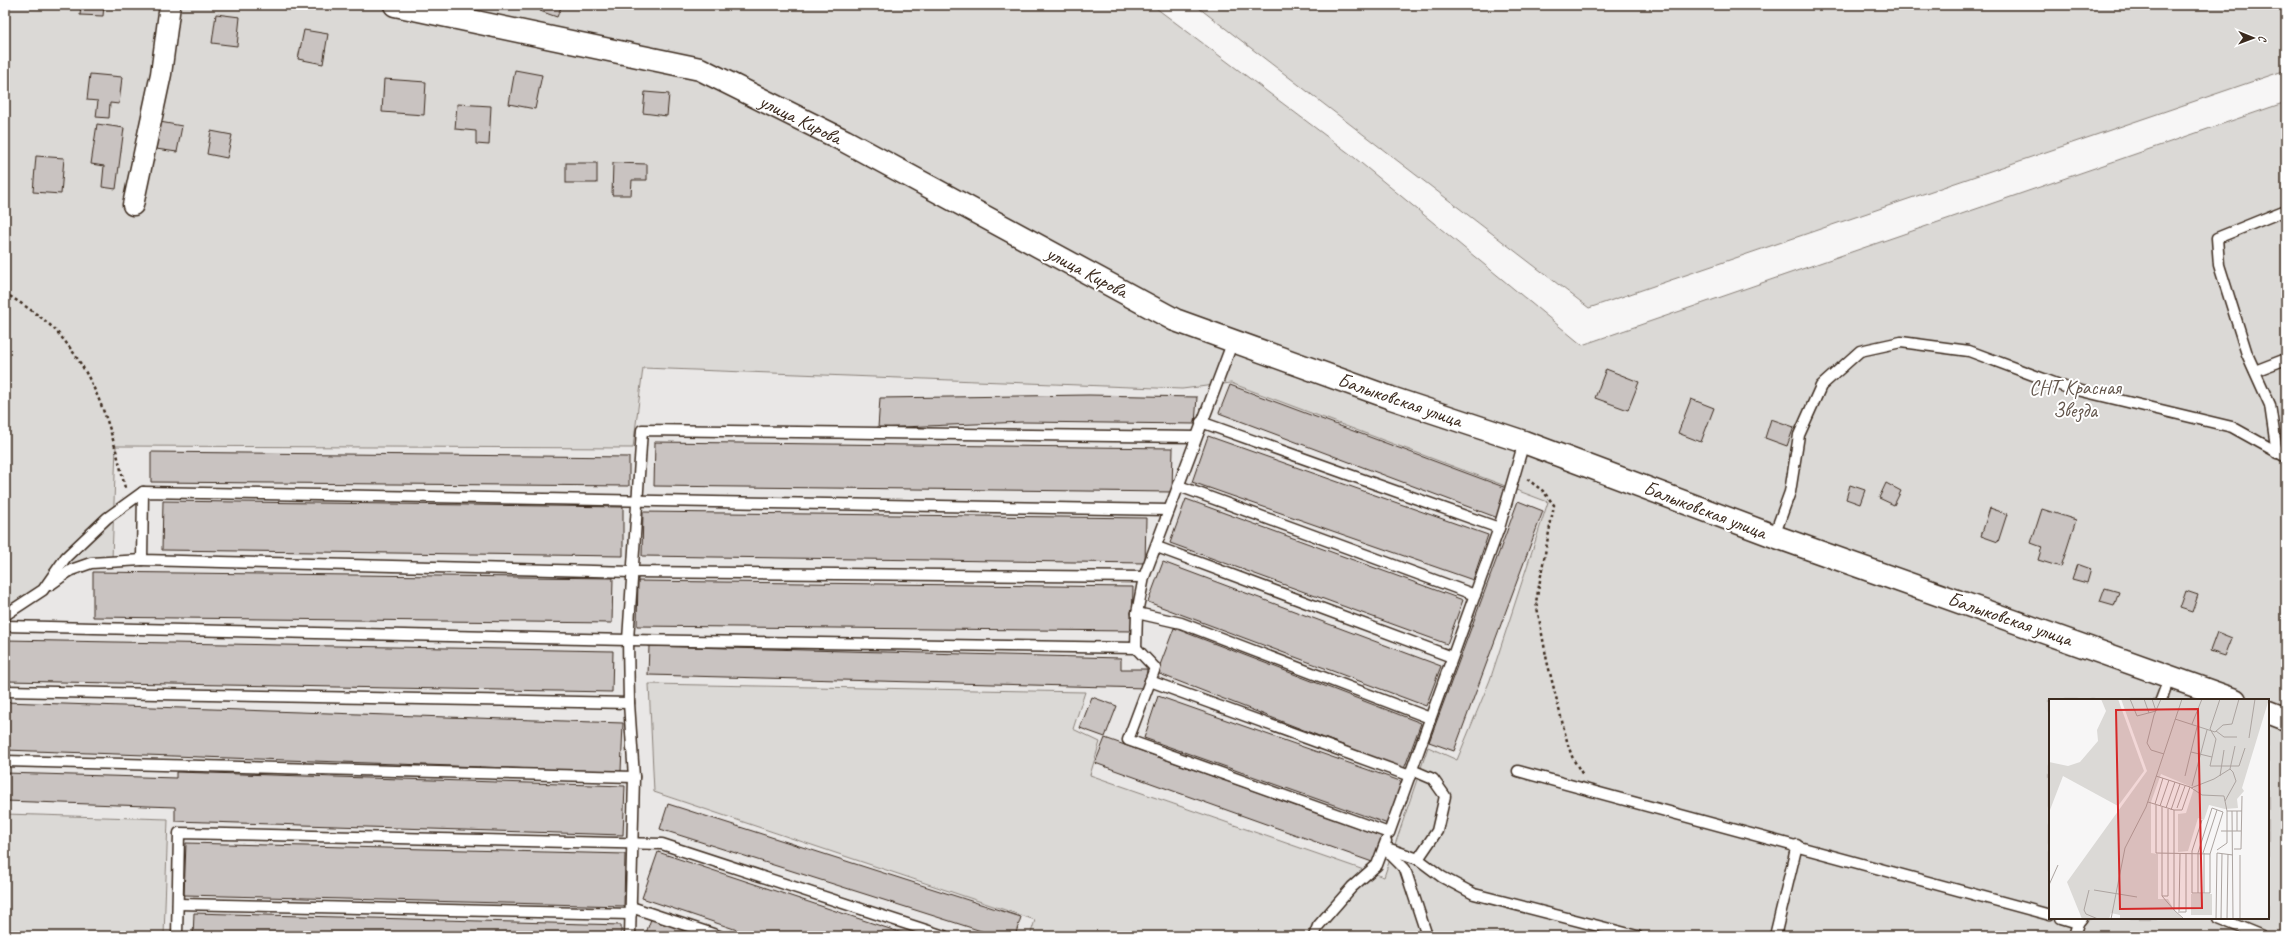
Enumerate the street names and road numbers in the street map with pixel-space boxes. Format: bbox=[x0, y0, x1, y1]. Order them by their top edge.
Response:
street label: улица Кирова bbox=[755, 88, 847, 151]
street label: улица Кирова bbox=[1041, 240, 1133, 305]
street label: Балыковская улица bbox=[1335, 367, 1467, 433]
street label: Балыковская улица bbox=[1640, 475, 1772, 546]
street label: Балыковская улица bbox=[1945, 586, 2077, 652]

